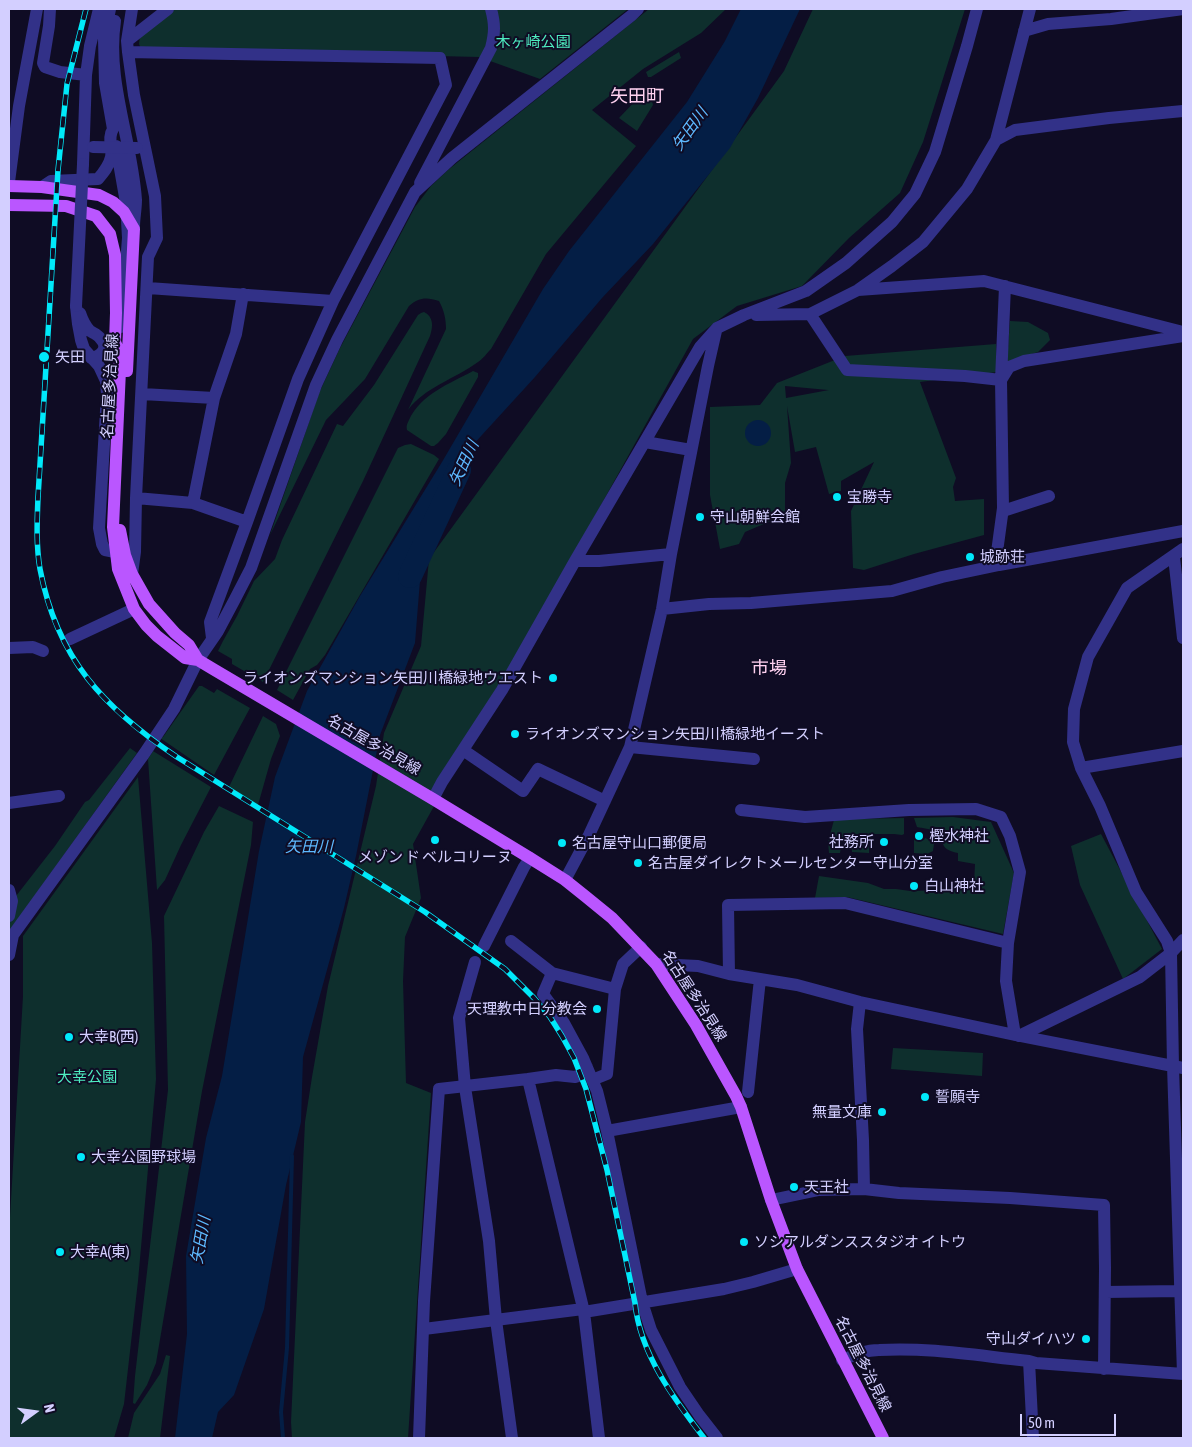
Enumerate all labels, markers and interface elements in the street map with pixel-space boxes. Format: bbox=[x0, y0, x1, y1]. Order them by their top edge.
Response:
park label: 木ヶ崎公園 bbox=[496, 33, 570, 51]
district label: 矢田町 bbox=[610, 85, 664, 107]
water label: 矢田川 bbox=[668, 104, 712, 154]
street label: 名古屋多治見線 bbox=[98, 333, 122, 439]
place label: 矢田 bbox=[55, 348, 85, 366]
marker: 矢田 bbox=[37, 350, 51, 364]
water label: 矢田川 bbox=[445, 437, 483, 489]
place label: 宝勝寺 bbox=[847, 488, 892, 506]
marker: 宝勝寺 bbox=[831, 491, 843, 503]
place label: 守山朝鮮会館 bbox=[710, 508, 800, 526]
marker: 守山朝鮮会館 bbox=[694, 511, 706, 523]
place label: 城跡荘 bbox=[980, 548, 1025, 566]
marker: 城跡荘 bbox=[964, 551, 976, 563]
district label: 市場 bbox=[751, 657, 787, 679]
place label: ライオンズマンション矢田川橋緑地ウエスト bbox=[243, 669, 543, 687]
marker: ライオンズマンション矢田川橋緑地ウエスト bbox=[547, 672, 559, 684]
street label: 名古屋多治見線 bbox=[324, 711, 424, 779]
place label: ライオンズマンション矢田川橋緑地イースト bbox=[525, 725, 825, 743]
marker: ライオンズマンション矢田川橋緑地イースト bbox=[509, 728, 521, 740]
place label: 樫水神社 bbox=[929, 827, 989, 845]
marker: 樫水神社 bbox=[913, 830, 925, 842]
place label: 社務所 bbox=[829, 833, 874, 851]
marker: メゾン ド ベルコリーヌ bbox=[429, 834, 441, 846]
place label: 名古屋守山口郵便局 bbox=[572, 834, 707, 852]
marker: 社務所 bbox=[878, 836, 890, 848]
water label: 矢田川 bbox=[285, 837, 333, 857]
marker: 名古屋守山口郵便局 bbox=[556, 837, 568, 849]
place label: メゾン ド ベルコリーヌ bbox=[358, 848, 512, 866]
place label: 名古屋ダイレクトメールセンター守山分室 bbox=[648, 854, 933, 872]
marker: 名古屋ダイレクトメールセンター守山分室 bbox=[632, 857, 644, 869]
place label: 白山神社 bbox=[924, 877, 984, 895]
marker: 白山神社 bbox=[908, 880, 920, 892]
street label: 名古屋多治見線 bbox=[658, 947, 730, 1045]
place label: 天理教中日分教会 bbox=[467, 1000, 587, 1018]
marker: 天理教中日分教会 bbox=[591, 1003, 603, 1015]
place label: 大幸B(西) bbox=[79, 1028, 138, 1046]
marker: 大幸B(西) bbox=[63, 1031, 75, 1043]
park label: 大幸公園 bbox=[57, 1068, 117, 1086]
place label: 誓願寺 bbox=[935, 1088, 980, 1106]
marker: 誓願寺 bbox=[919, 1091, 931, 1103]
place label: 無量文庫 bbox=[812, 1103, 872, 1121]
marker: 無量文庫 bbox=[876, 1106, 888, 1118]
place label: 大幸公園野球場 bbox=[91, 1148, 196, 1166]
marker: 大幸公園野球場 bbox=[75, 1151, 87, 1163]
place label: 天王社 bbox=[804, 1178, 849, 1196]
marker: 天王社 bbox=[788, 1181, 800, 1193]
water label: 矢田川 bbox=[187, 1215, 215, 1265]
place label: ソシアルダンススタジオ イトウ bbox=[754, 1233, 966, 1251]
marker: ソシアルダンススタジオ イトウ bbox=[738, 1236, 750, 1248]
place label: 大幸A(東) bbox=[70, 1243, 130, 1261]
marker: 大幸A(東) bbox=[54, 1246, 66, 1258]
street label: 名古屋多治見線 bbox=[831, 1313, 895, 1415]
place label: 守山ダイハツ bbox=[986, 1330, 1076, 1348]
marker: 守山ダイハツ bbox=[1080, 1333, 1092, 1345]
north arrow bbox=[10, 1387, 60, 1437]
text: N bbox=[41, 1402, 58, 1414]
scale bar bbox=[1022, 1404, 1118, 1436]
text: 50 m bbox=[1028, 1414, 1055, 1431]

